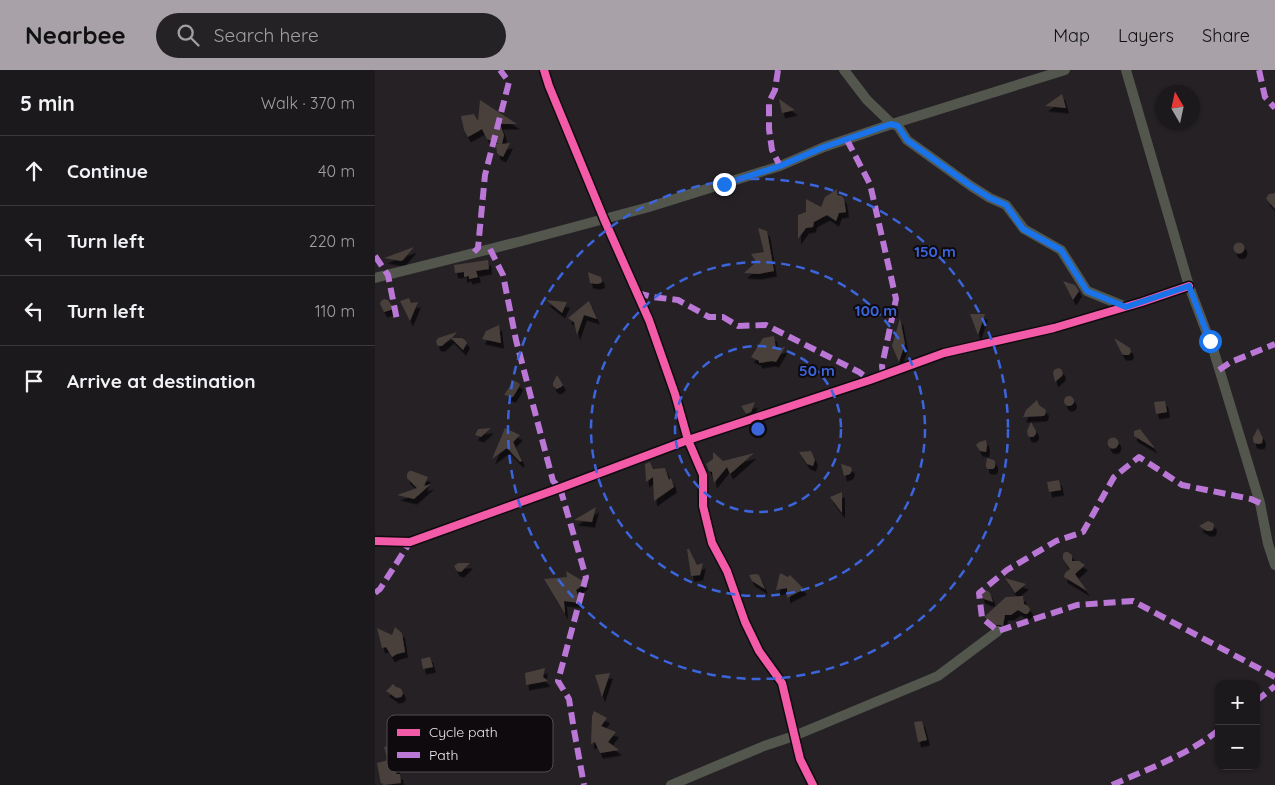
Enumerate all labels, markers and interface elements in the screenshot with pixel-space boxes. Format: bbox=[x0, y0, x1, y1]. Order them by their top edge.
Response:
search box bbox=[156, 13, 506, 58]
text: Nearbee bbox=[25, 20, 126, 50]
icon: search bbox=[174, 21, 202, 49]
text: Search here bbox=[214, 23, 319, 47]
text: Map bbox=[1053, 24, 1090, 47]
text: Layers bbox=[1118, 24, 1174, 47]
text: Share bbox=[1202, 24, 1250, 47]
north arrow bbox=[1155, 85, 1200, 130]
text: 5 min bbox=[20, 90, 75, 116]
text: Walk · 370 m bbox=[261, 93, 355, 113]
icon: ahead bbox=[20, 157, 48, 185]
text: Continue bbox=[67, 159, 148, 183]
text: 40 m bbox=[318, 161, 355, 181]
route end bbox=[713, 173, 736, 196]
icon: left bbox=[20, 227, 48, 255]
text: Turn left bbox=[67, 229, 145, 253]
text: 220 m bbox=[309, 231, 355, 251]
text: 150 m bbox=[914, 242, 956, 261]
icon: left bbox=[20, 297, 48, 325]
text: Turn left bbox=[67, 299, 145, 323]
text: 110 m bbox=[315, 301, 355, 321]
text: 100 m bbox=[855, 301, 897, 320]
route start bbox=[1199, 330, 1222, 353]
text: 50 m bbox=[799, 361, 835, 380]
icon: arrive bbox=[20, 367, 48, 395]
text: Arrive at destination bbox=[67, 369, 256, 393]
centre of rings bbox=[749, 420, 767, 438]
map controls bbox=[1215, 680, 1260, 770]
button: + bbox=[1215, 680, 1260, 725]
legend bbox=[387, 715, 553, 772]
text: Cycle path bbox=[429, 723, 498, 741]
button: − bbox=[1215, 725, 1260, 770]
text: Path bbox=[429, 746, 458, 764]

